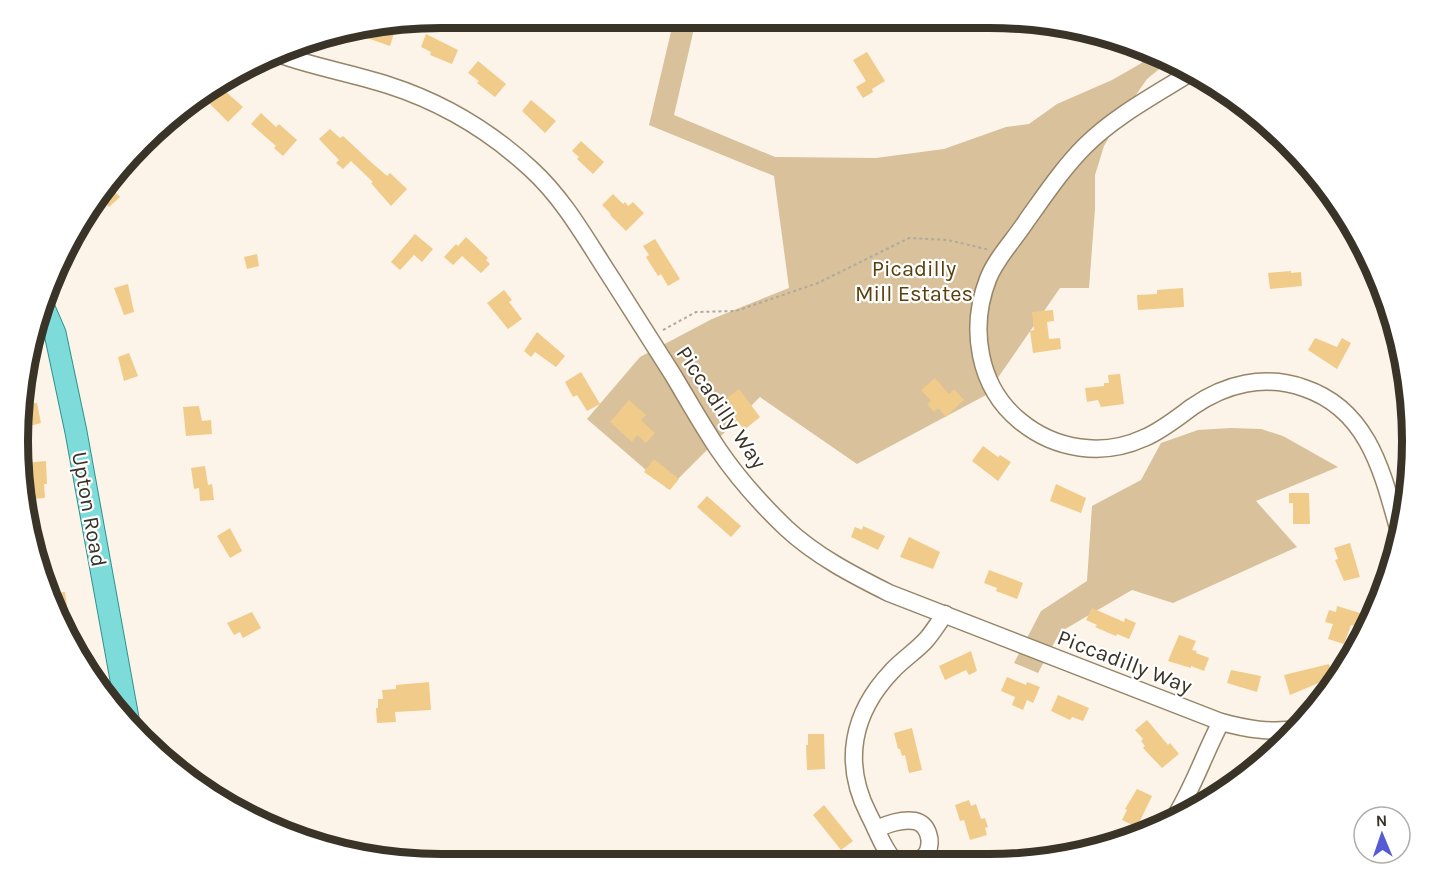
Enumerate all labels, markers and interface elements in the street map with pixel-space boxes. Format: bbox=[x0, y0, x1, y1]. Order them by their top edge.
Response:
park label: Picadilly Mill Estates bbox=[855, 256, 973, 307]
street label: Piccadilly Way bbox=[671, 341, 772, 474]
street label: Upton Road bbox=[66, 449, 112, 569]
street label: Piccadilly Way bbox=[1054, 624, 1196, 700]
north arrow bbox=[1352, 805, 1412, 865]
text: N bbox=[1375, 811, 1388, 830]

